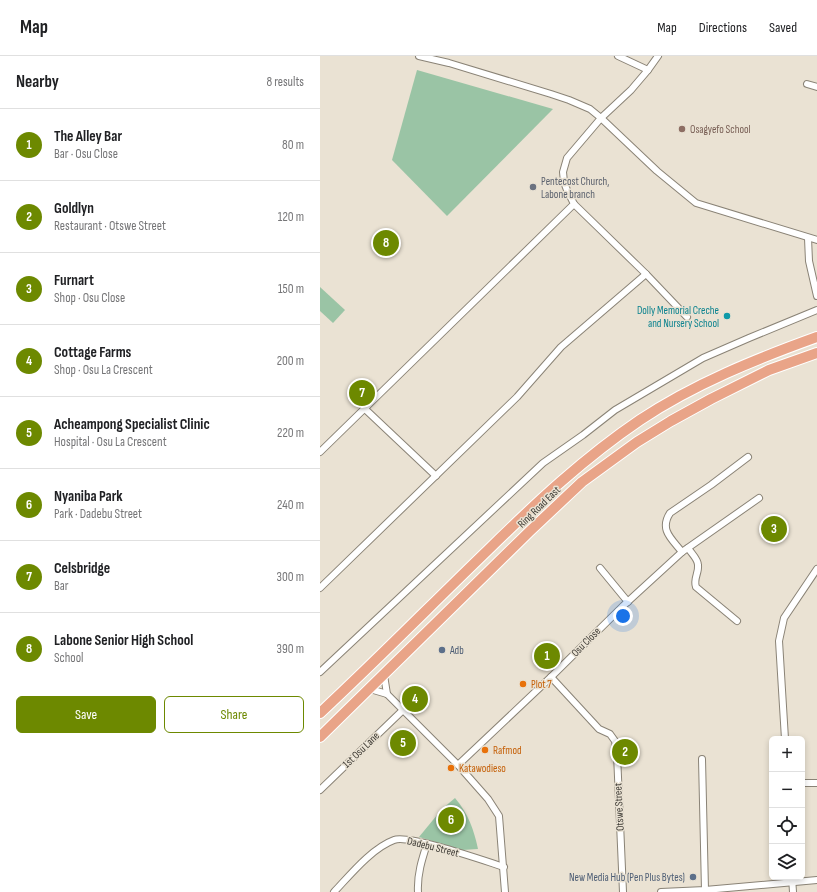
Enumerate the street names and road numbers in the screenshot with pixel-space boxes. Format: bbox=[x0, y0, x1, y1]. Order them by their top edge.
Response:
street label: Ring Road East bbox=[515, 483, 563, 530]
street label: Osu Close bbox=[569, 625, 603, 659]
street label: 1st Osu Lane bbox=[340, 729, 382, 771]
street label: Otswe Street bbox=[611, 782, 627, 831]
street label: Dadebu Street bbox=[406, 834, 461, 860]

